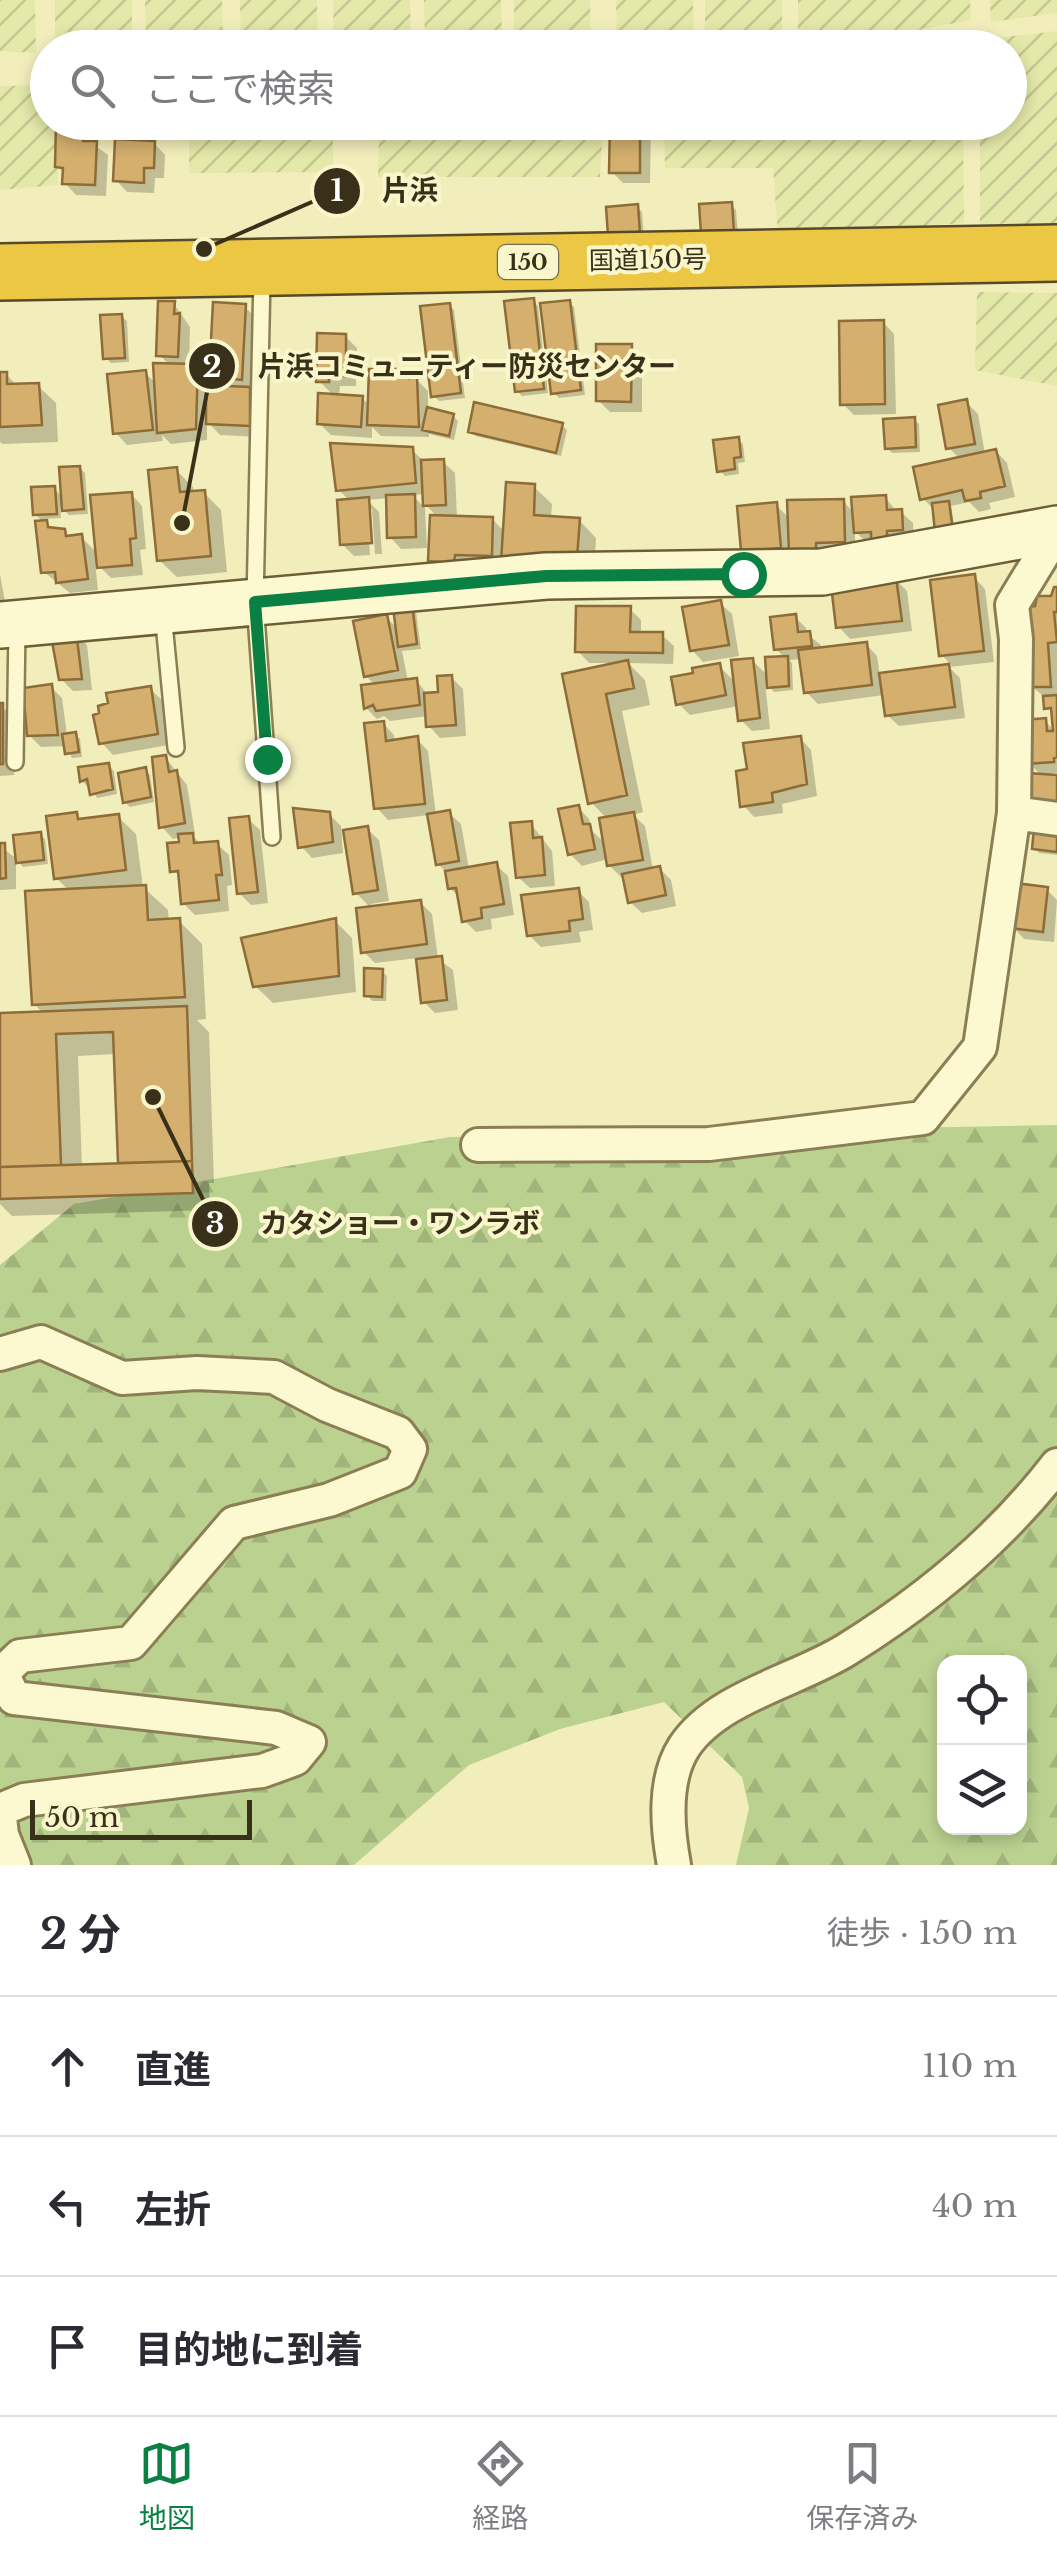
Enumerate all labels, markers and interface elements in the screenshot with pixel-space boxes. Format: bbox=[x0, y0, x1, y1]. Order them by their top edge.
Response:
search box bbox=[30, 30, 1027, 140]
icon: search bbox=[65, 58, 120, 113]
text: ここで検索 bbox=[145, 65, 335, 112]
callout: 片浜 bbox=[312, 162, 458, 220]
text: 1 bbox=[330, 172, 344, 209]
text: 片浜 bbox=[382, 173, 438, 208]
street label: 国道150号 bbox=[589, 243, 707, 277]
road number: 150 bbox=[498, 245, 558, 279]
callout: 片浜コミュニティー防災センター bbox=[187, 337, 697, 395]
text: 2 bbox=[202, 348, 222, 385]
text: 片浜コミュニティー防災センター bbox=[258, 349, 676, 384]
route start bbox=[721, 552, 767, 598]
route end bbox=[245, 737, 291, 783]
callout: カタショー・ワンラボ bbox=[190, 1195, 560, 1253]
text: 3 bbox=[205, 1205, 225, 1242]
text: カタショー・ワンラボ bbox=[260, 1206, 540, 1241]
map controls bbox=[937, 1655, 1027, 1835]
button: locate bbox=[937, 1655, 1027, 1745]
button: layers bbox=[937, 1745, 1027, 1835]
scale bar bbox=[30, 1795, 252, 1840]
text: 50 m bbox=[45, 1800, 119, 1835]
text: 2 分 bbox=[40, 1908, 121, 1960]
text: 徒歩 · 150 m bbox=[827, 1913, 1017, 1953]
icon: ahead bbox=[40, 2039, 95, 2094]
text: 直進 bbox=[135, 2046, 211, 2093]
text: 110 m bbox=[922, 2046, 1017, 2086]
icon: left bbox=[40, 2179, 95, 2234]
text: 左折 bbox=[135, 2186, 211, 2233]
text: 40 m bbox=[932, 2186, 1017, 2226]
icon: arrive bbox=[40, 2319, 95, 2374]
text: 目的地に到着 bbox=[135, 2326, 363, 2373]
tab: 地図 bbox=[139, 2436, 195, 2536]
tab: 経路 bbox=[472, 2436, 528, 2536]
tab: 保存済み bbox=[806, 2436, 918, 2536]

